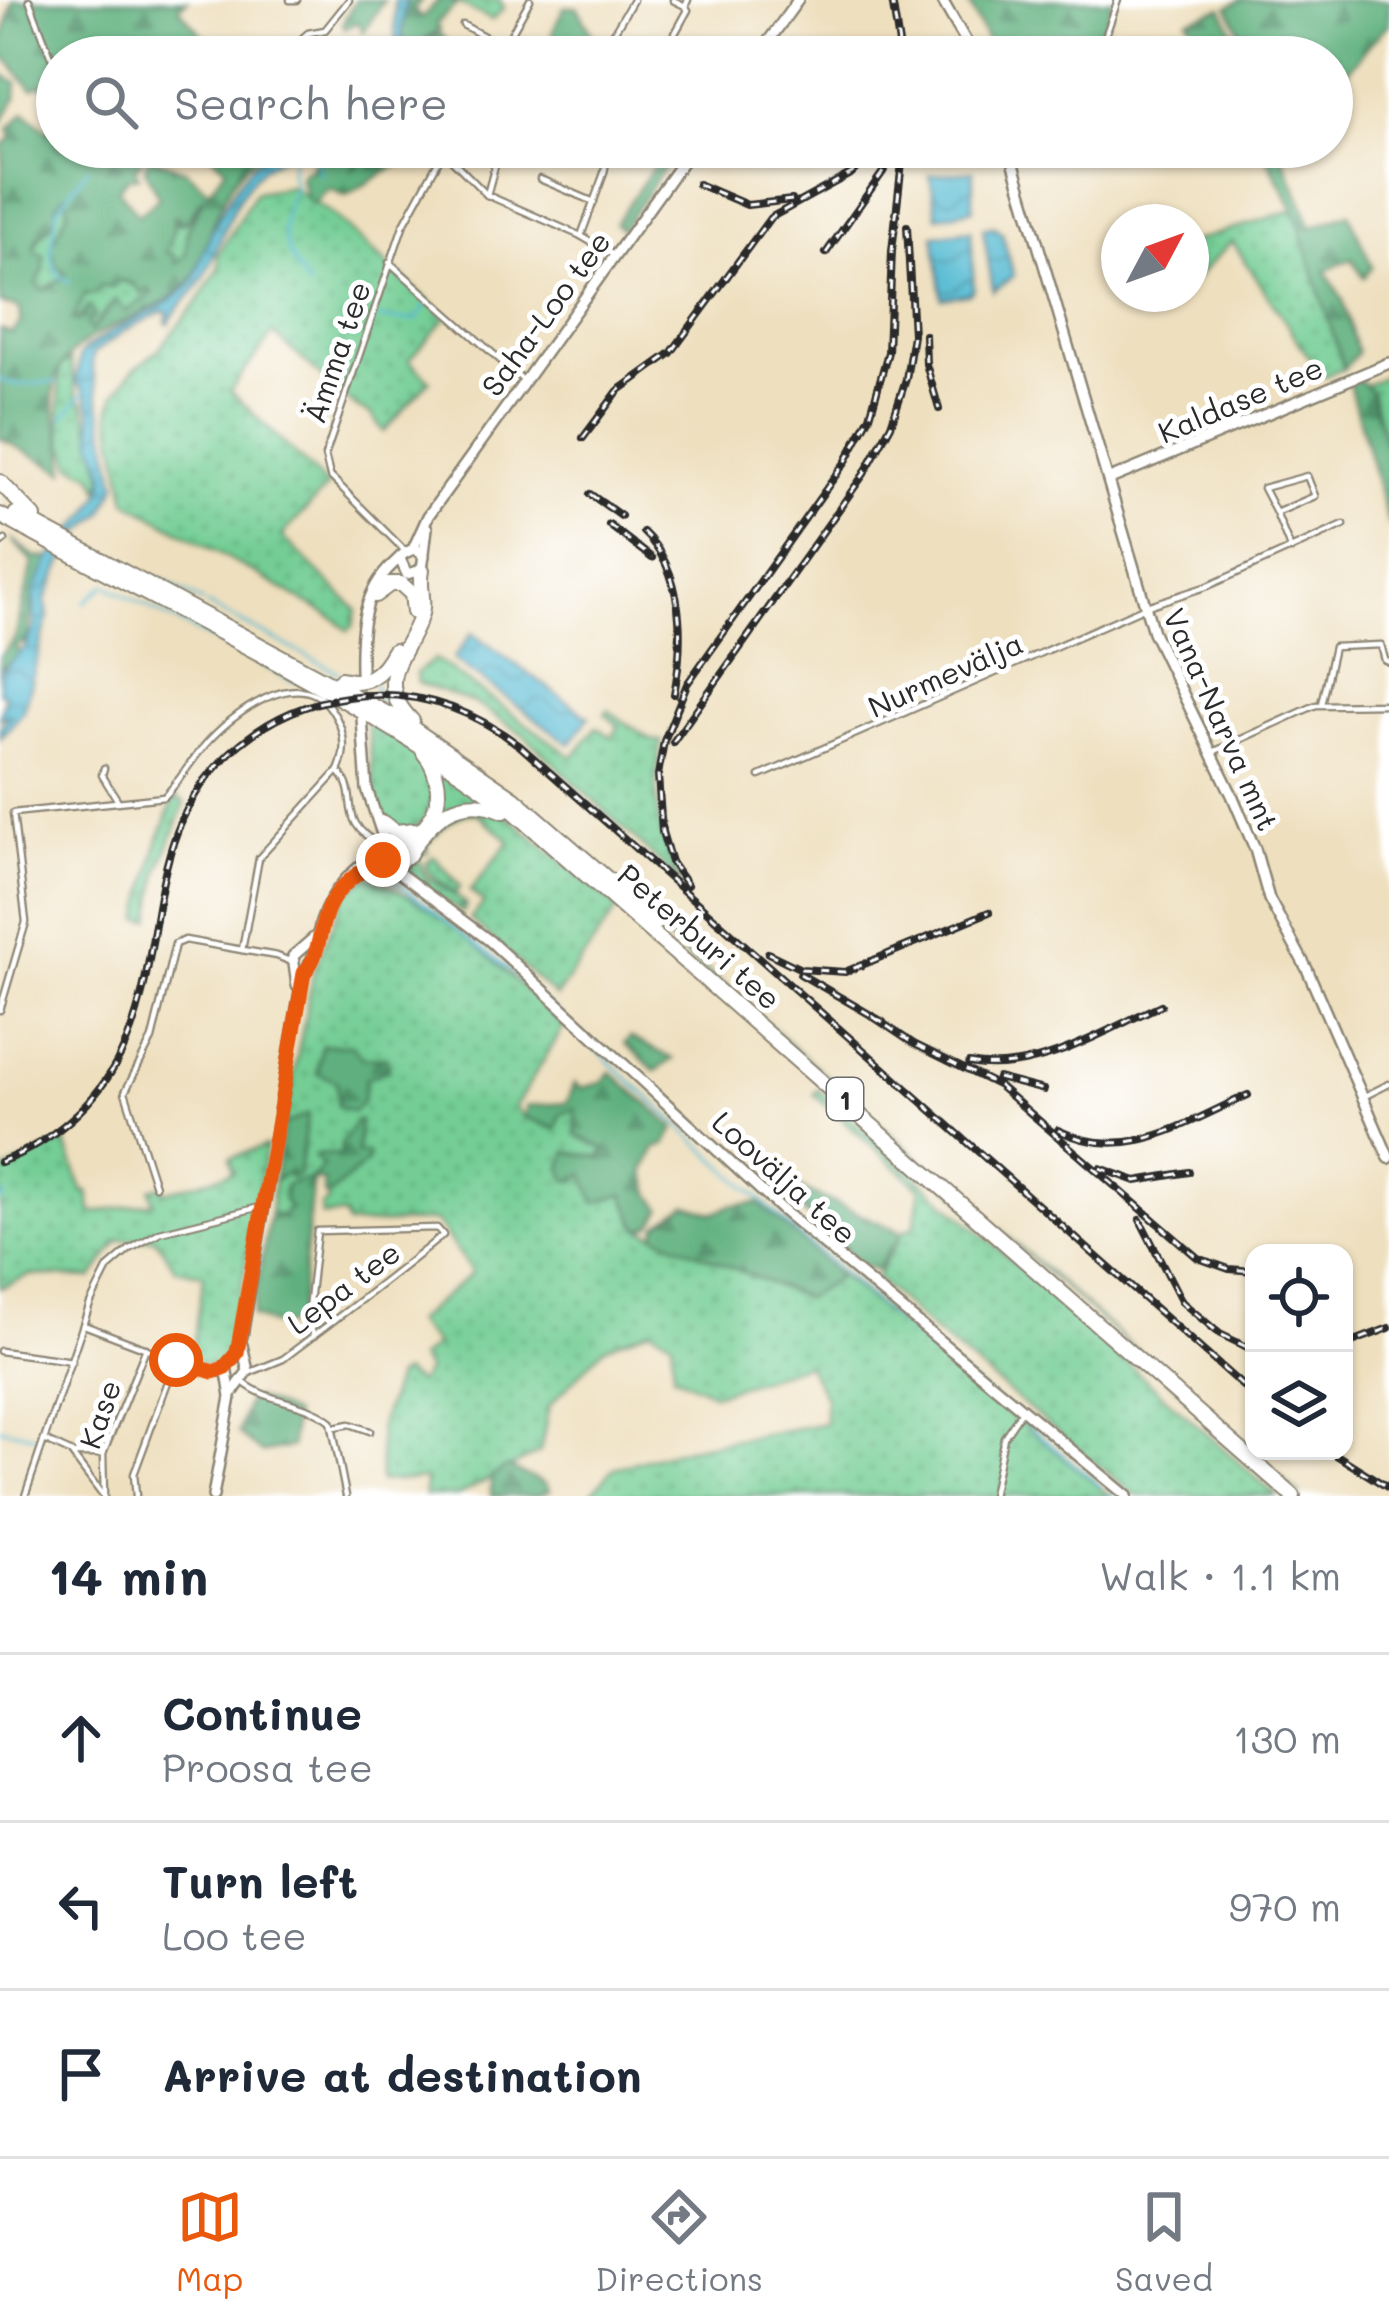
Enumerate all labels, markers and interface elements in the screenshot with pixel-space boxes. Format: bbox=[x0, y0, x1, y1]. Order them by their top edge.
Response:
search box bbox=[36, 36, 1353, 168]
icon: search bbox=[78, 69, 144, 135]
text: Search here bbox=[174, 73, 448, 131]
north arrow bbox=[1101, 204, 1209, 312]
street label: Saha-Loo tee bbox=[471, 222, 619, 404]
street label: Ämma tee bbox=[293, 276, 379, 428]
street label: Kaldase tee bbox=[1152, 346, 1328, 452]
street label: Vana-Narva mnt bbox=[1155, 601, 1289, 837]
street label: Nurmevälja bbox=[861, 622, 1029, 726]
route end bbox=[356, 833, 410, 887]
street label: Peterburi tee bbox=[610, 854, 790, 1018]
road number: 1 bbox=[827, 1078, 863, 1120]
street label: Loovälja tee bbox=[704, 1102, 866, 1252]
street label: Lepa tee bbox=[278, 1231, 408, 1343]
map controls bbox=[1245, 1244, 1353, 1460]
button: locate bbox=[1245, 1244, 1353, 1352]
route start bbox=[149, 1333, 203, 1387]
button: layers bbox=[1245, 1352, 1353, 1460]
street label: Kase bbox=[69, 1374, 129, 1454]
text: 14 min bbox=[48, 1541, 208, 1608]
text: Walk · 1.1 km bbox=[1099, 1549, 1341, 1600]
text: Continue bbox=[162, 1683, 362, 1741]
icon: ahead bbox=[48, 1705, 114, 1771]
text: 130 m bbox=[1233, 1712, 1341, 1763]
text: Proosa tee bbox=[162, 1741, 373, 1792]
text: Turn left bbox=[162, 1851, 358, 1909]
icon: left bbox=[48, 1873, 114, 1939]
text: 970 m bbox=[1229, 1880, 1341, 1931]
text: Loo tee bbox=[162, 1909, 307, 1960]
icon: arrive bbox=[48, 2041, 114, 2107]
text: Arrive at destination bbox=[162, 2045, 642, 2103]
tab: Map bbox=[176, 2184, 243, 2299]
tab: Directions bbox=[595, 2184, 763, 2299]
tab: Saved bbox=[1115, 2184, 1213, 2299]

